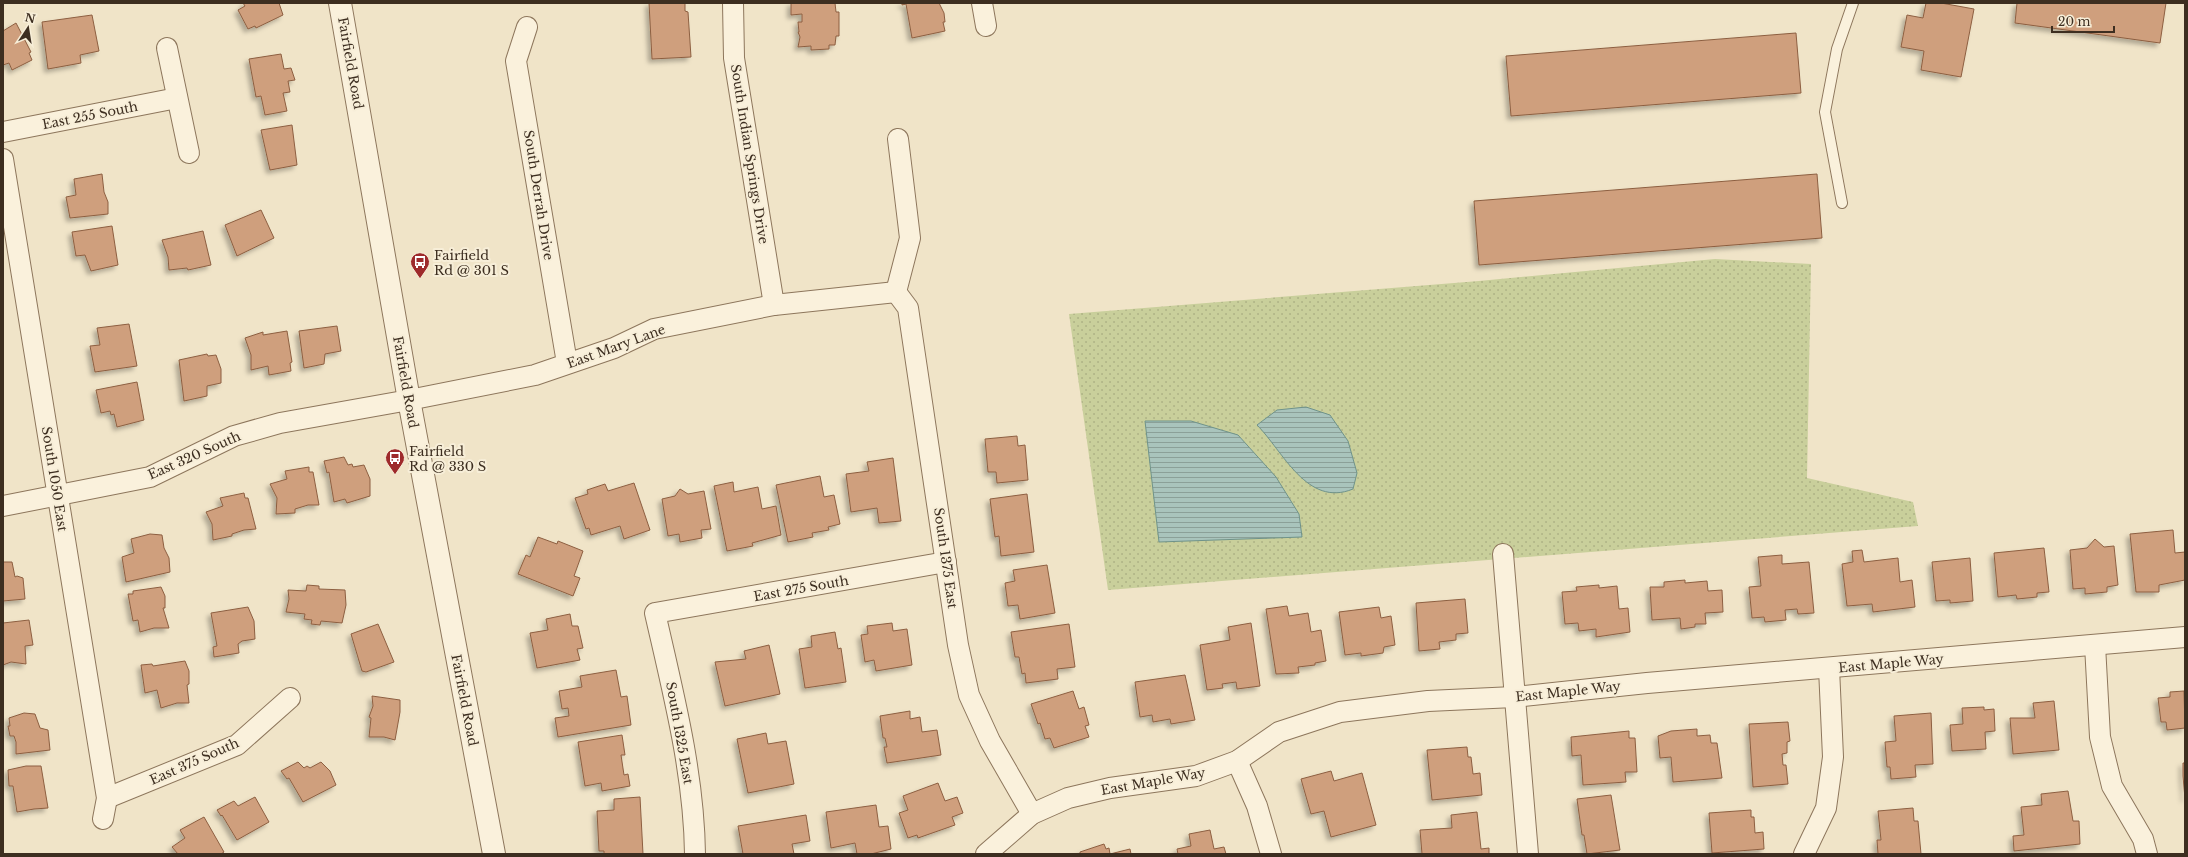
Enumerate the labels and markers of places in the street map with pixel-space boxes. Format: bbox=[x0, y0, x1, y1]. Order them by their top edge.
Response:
place label: Fairfield Rd @ 301 S bbox=[434, 247, 509, 279]
bus stop icon: Fairfield Rd @ 301 S bbox=[409, 251, 431, 279]
place label: Fairfield Rd @ 330 S bbox=[409, 443, 486, 475]
bus stop icon: Fairfield Rd @ 330 S bbox=[384, 447, 406, 475]

